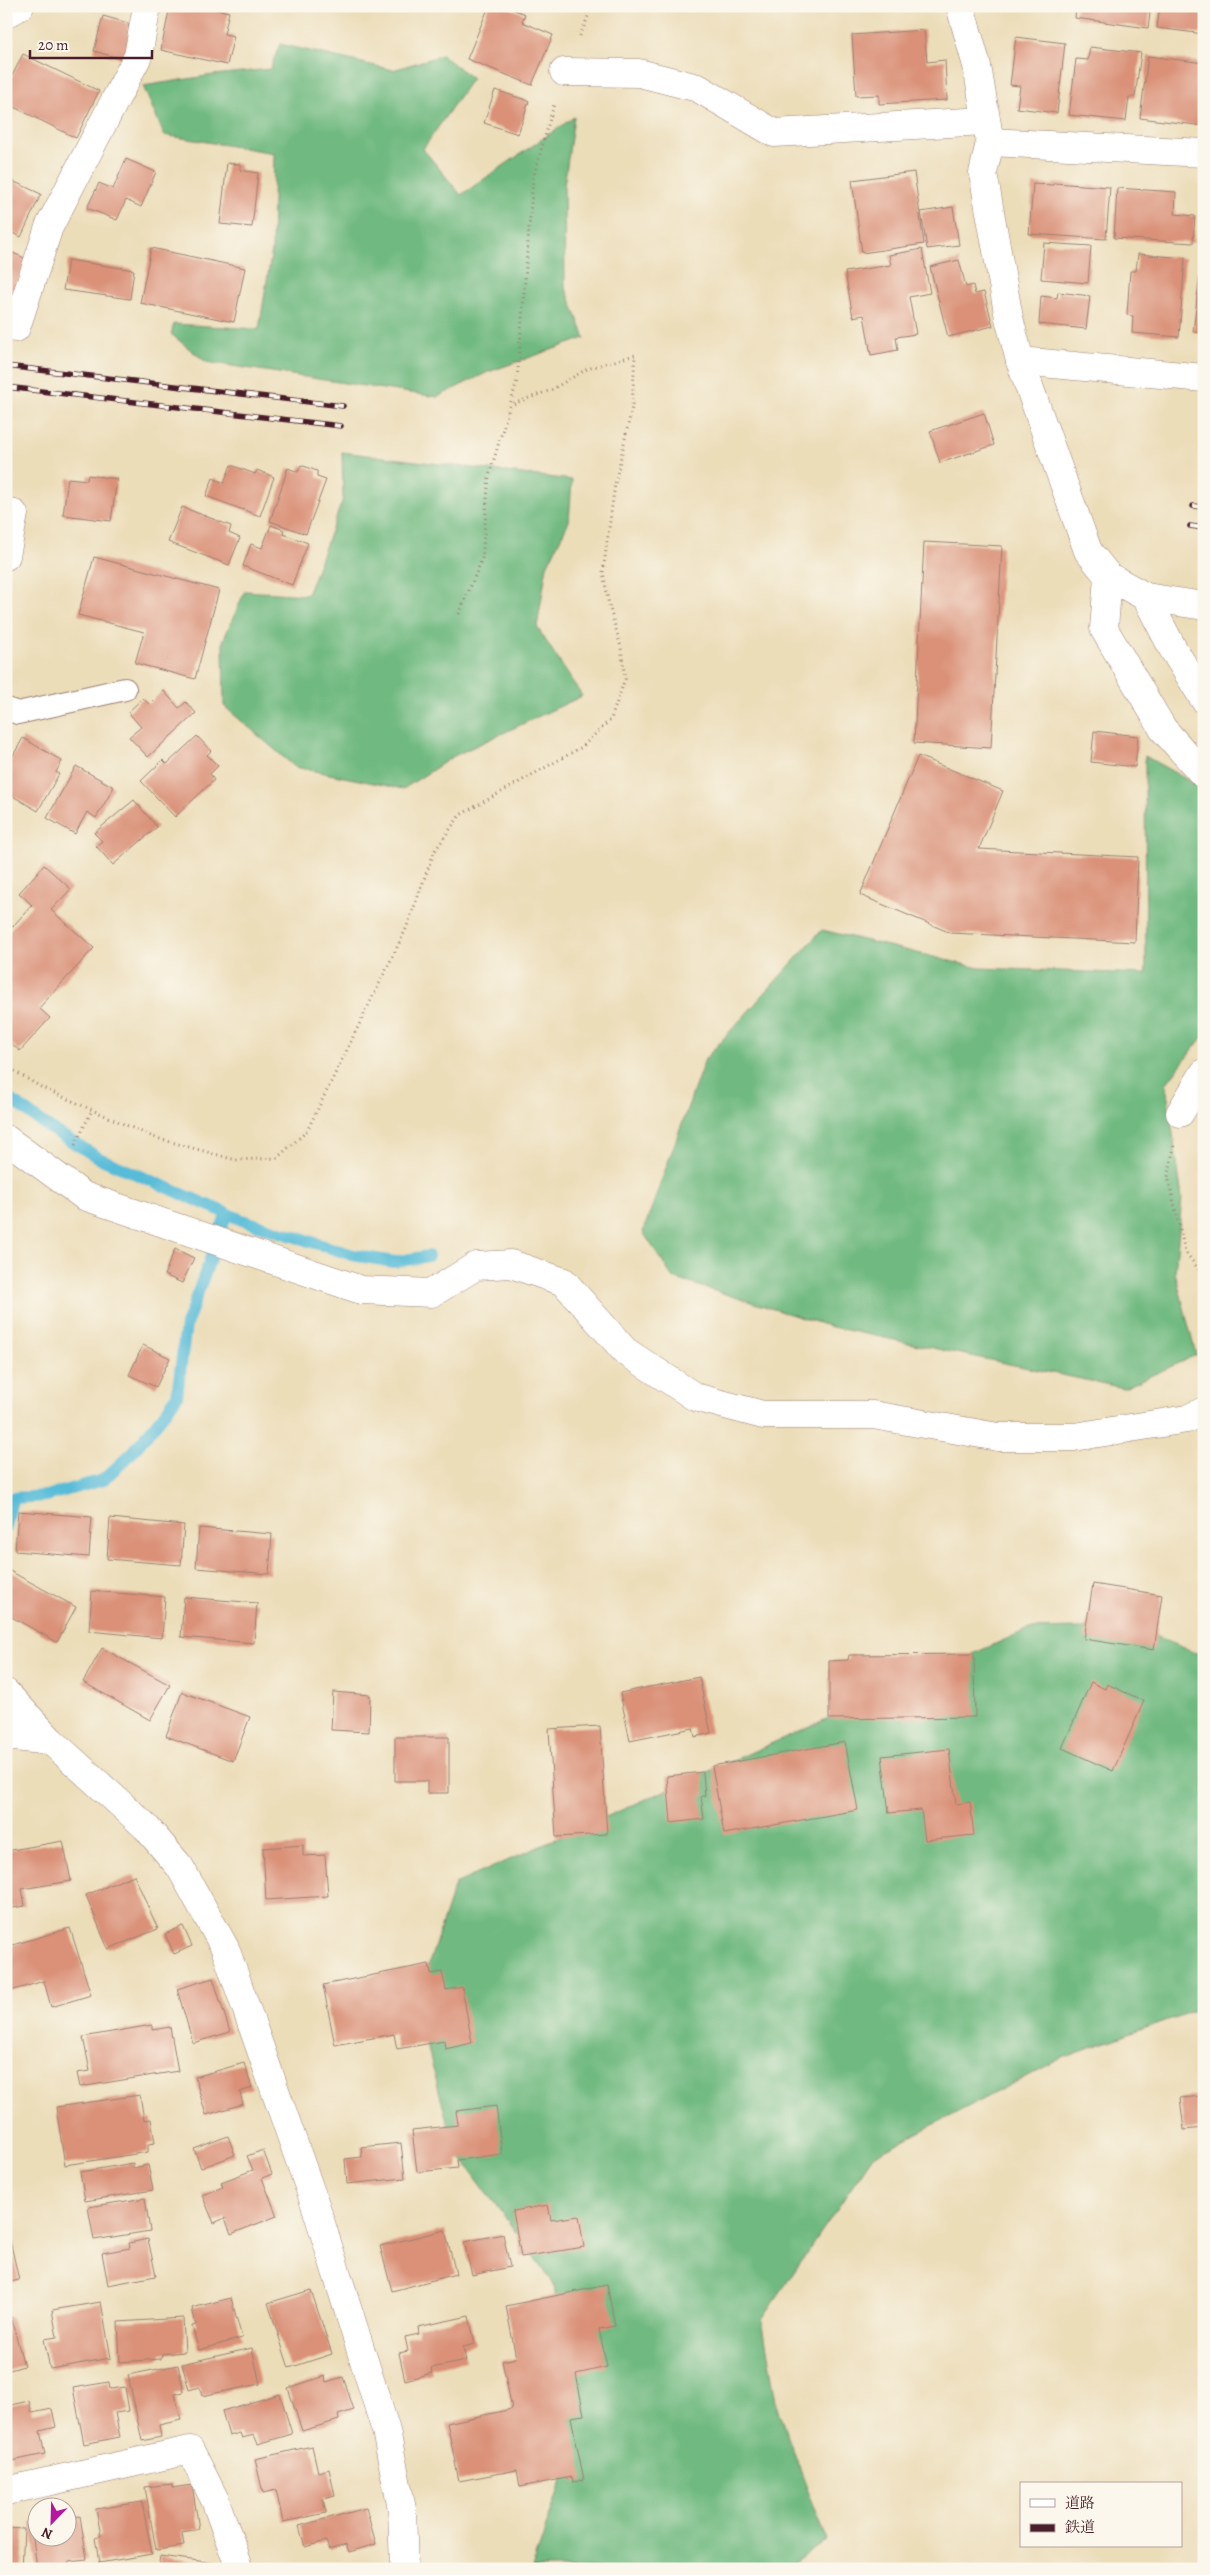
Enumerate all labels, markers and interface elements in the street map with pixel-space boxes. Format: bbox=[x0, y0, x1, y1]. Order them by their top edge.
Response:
scale bar bbox=[30, 28, 152, 60]
text: 20 m bbox=[38, 35, 69, 55]
legend bbox=[1020, 2482, 1182, 2548]
text: 道路 bbox=[1065, 2493, 1095, 2513]
north arrow bbox=[28, 2498, 78, 2548]
text: 鉄道 bbox=[1065, 2517, 1095, 2537]
text: N bbox=[39, 2523, 56, 2544]

